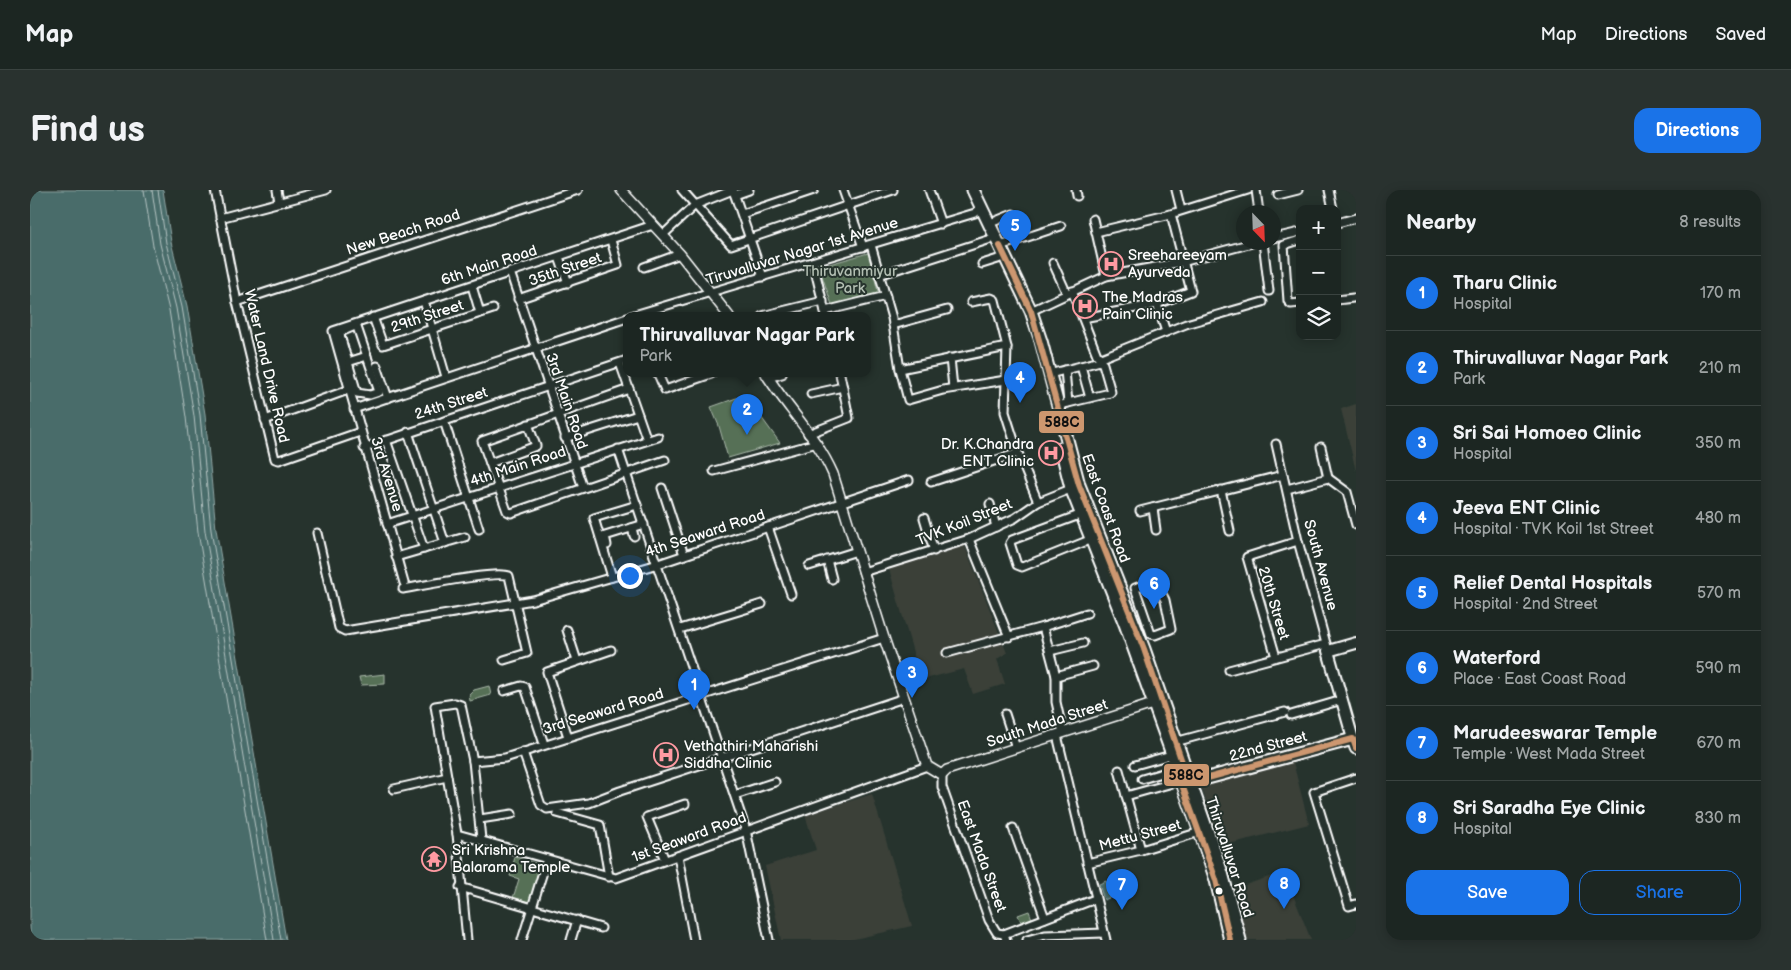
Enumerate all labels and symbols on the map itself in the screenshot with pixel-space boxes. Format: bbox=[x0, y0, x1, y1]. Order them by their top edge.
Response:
street label: New Beach Road bbox=[344, 205, 462, 260]
north arrow bbox=[1236, 205, 1281, 250]
pin: 5 bbox=[999, 210, 1031, 251]
street label: Tiruvalluvar Nagar 1st Avenue bbox=[704, 213, 901, 290]
street label: 6th Main Road bbox=[439, 241, 540, 290]
place label: Sreehareeyam Ayurveda bbox=[1128, 246, 1227, 282]
street label: 35th Street bbox=[526, 248, 604, 291]
hospital icon: Sreehareeyam Ayurveda bbox=[1098, 251, 1124, 277]
park label: Thiruvanmiyur Park bbox=[803, 262, 898, 298]
street label: Water Land Drive Road bbox=[240, 287, 293, 445]
place label: The Madras Pain Clinic bbox=[1102, 288, 1183, 324]
hospital icon: The Madras Pain Clinic bbox=[1072, 293, 1098, 319]
street label: 29th Street bbox=[388, 296, 466, 337]
street label: 3rd Main Road bbox=[541, 350, 592, 452]
pin: 4 bbox=[1004, 362, 1036, 403]
street label: 24th Street bbox=[412, 383, 490, 424]
pin: 2 bbox=[731, 394, 763, 435]
line badge: 588C bbox=[1038, 410, 1085, 434]
text: 588C bbox=[1045, 414, 1079, 431]
street label: 3rd Avenue bbox=[366, 434, 407, 514]
place label: Dr. K.Chandra ENT Clinic bbox=[941, 435, 1034, 471]
hospital icon: Dr. K.Chandra ENT Clinic bbox=[1038, 440, 1064, 466]
street label: 4th Main Road bbox=[468, 442, 569, 491]
street label: East Coast Road bbox=[1077, 451, 1134, 565]
street label: TVK Koil Street bbox=[913, 494, 1015, 550]
street label: 4th Seaward Road bbox=[643, 505, 767, 562]
street label: South Avenue bbox=[1299, 518, 1342, 613]
your location bbox=[617, 563, 643, 589]
street label: 20th Street bbox=[1253, 564, 1294, 642]
pin: 6 bbox=[1138, 568, 1170, 609]
pin: 3 bbox=[896, 657, 928, 698]
pin: 1 bbox=[678, 669, 710, 710]
street label: 3rd Seaward Road bbox=[540, 684, 666, 739]
street label: South Mada Street bbox=[984, 695, 1110, 752]
street label: 22nd Street bbox=[1227, 727, 1309, 766]
place label: Vethathiri Maharishi Siddha Clinic bbox=[684, 737, 818, 773]
hospital icon: Vethathiri Maharishi Siddha Clinic bbox=[653, 742, 679, 768]
line badge: 588C bbox=[1163, 763, 1210, 787]
text: 588C bbox=[1169, 767, 1203, 784]
street label: Thiruvalluvar Road bbox=[1201, 794, 1258, 920]
street label: East Mada Street bbox=[952, 798, 1011, 915]
street label: 1st Seaward Road bbox=[629, 808, 749, 867]
street label: Mettu Street bbox=[1097, 815, 1184, 856]
place label: Sri Krishna Balarama Temple bbox=[452, 841, 570, 877]
temple icon: Sri Krishna Balarama Temple bbox=[421, 846, 447, 872]
pin: 8 bbox=[1268, 868, 1300, 909]
pin: 7 bbox=[1106, 869, 1138, 910]
unlabelled marker bbox=[1214, 886, 1224, 896]

